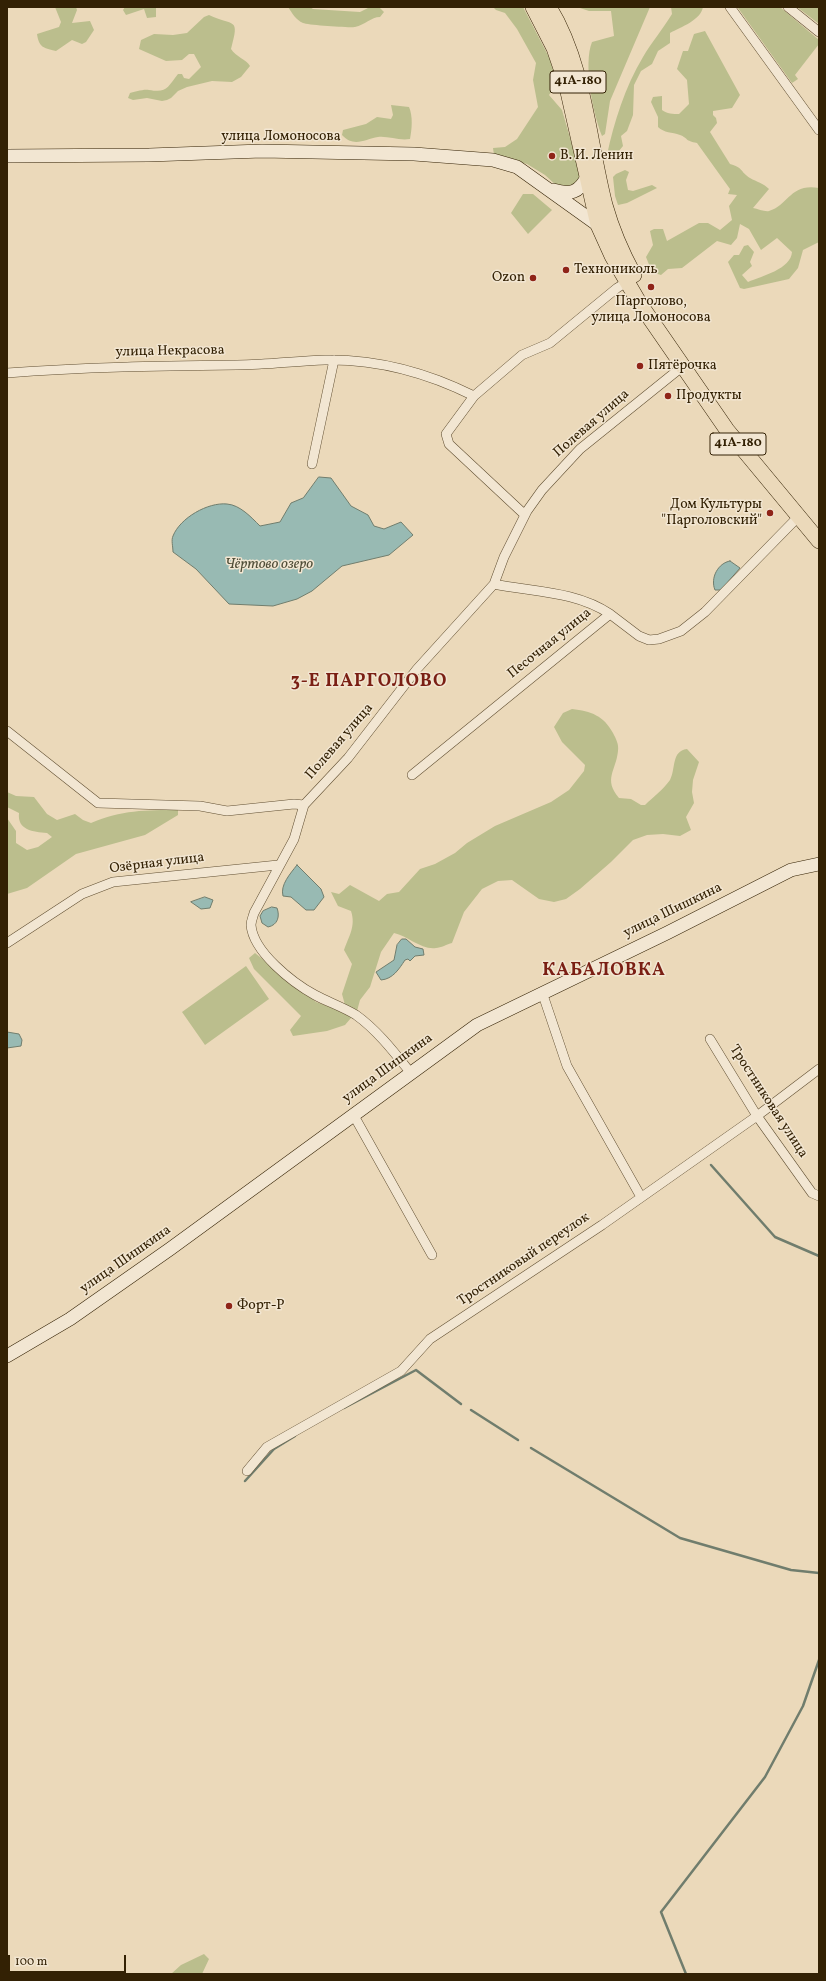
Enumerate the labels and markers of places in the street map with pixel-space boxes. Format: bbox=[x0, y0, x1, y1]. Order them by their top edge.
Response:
place label: В. И. Ленин bbox=[560, 148, 633, 164]
marker: В. И. Ленин bbox=[547, 151, 557, 161]
place label: Технониколь bbox=[574, 262, 658, 278]
marker: Технониколь bbox=[561, 265, 571, 275]
place label: Ozon bbox=[492, 270, 525, 286]
marker: Ozon bbox=[528, 273, 538, 283]
marker: Парголово, улица Ломоносова bbox=[646, 282, 656, 292]
place label: Парголово, улица Ломоносова bbox=[591, 294, 711, 326]
place label: Пятёрочка bbox=[648, 358, 717, 374]
marker: Пятёрочка bbox=[635, 361, 645, 371]
place label: Продукты bbox=[676, 388, 742, 404]
marker: Продукты bbox=[663, 391, 673, 401]
place label: Дом Культуры "Парголовский" bbox=[661, 497, 762, 530]
marker: Дом Культуры "Парголовский" bbox=[765, 508, 775, 518]
place label: Форт-Р bbox=[237, 1298, 284, 1314]
marker: Форт-Р bbox=[224, 1301, 234, 1311]

